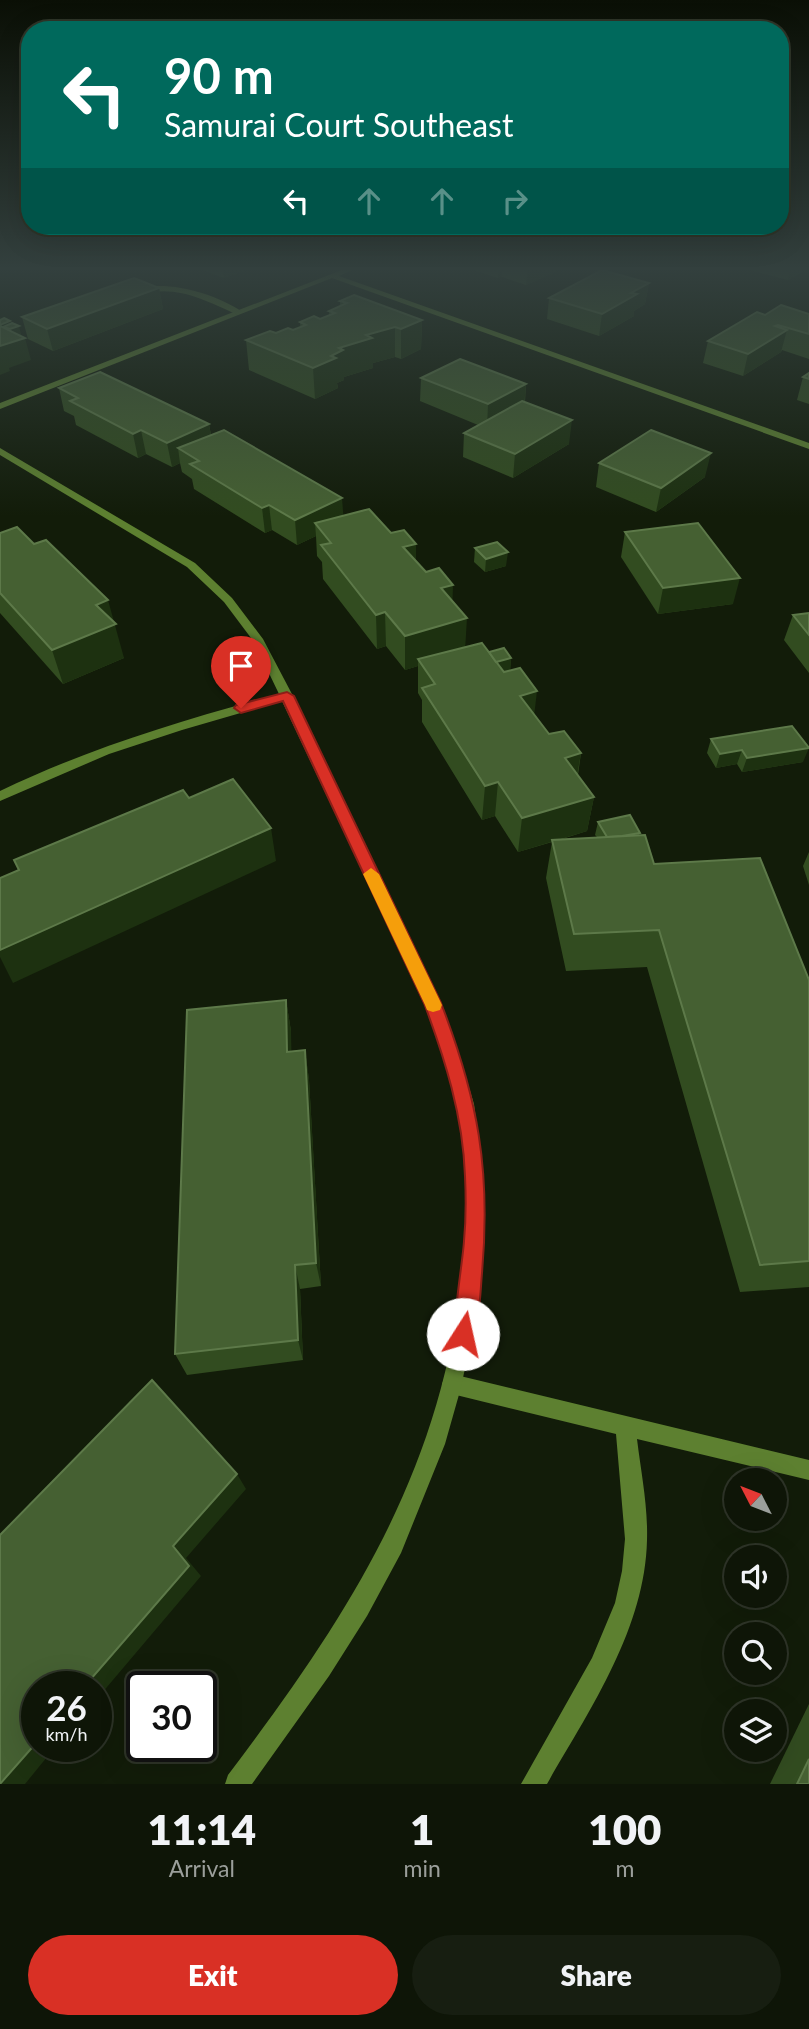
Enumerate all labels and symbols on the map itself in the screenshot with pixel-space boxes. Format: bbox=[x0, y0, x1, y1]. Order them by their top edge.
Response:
pin bbox=[211, 636, 271, 708]
position arrow bbox=[426, 1297, 500, 1371]
north arrow bbox=[724, 1468, 788, 1531]
speed limit sign: 30 bbox=[126, 1671, 217, 1762]

